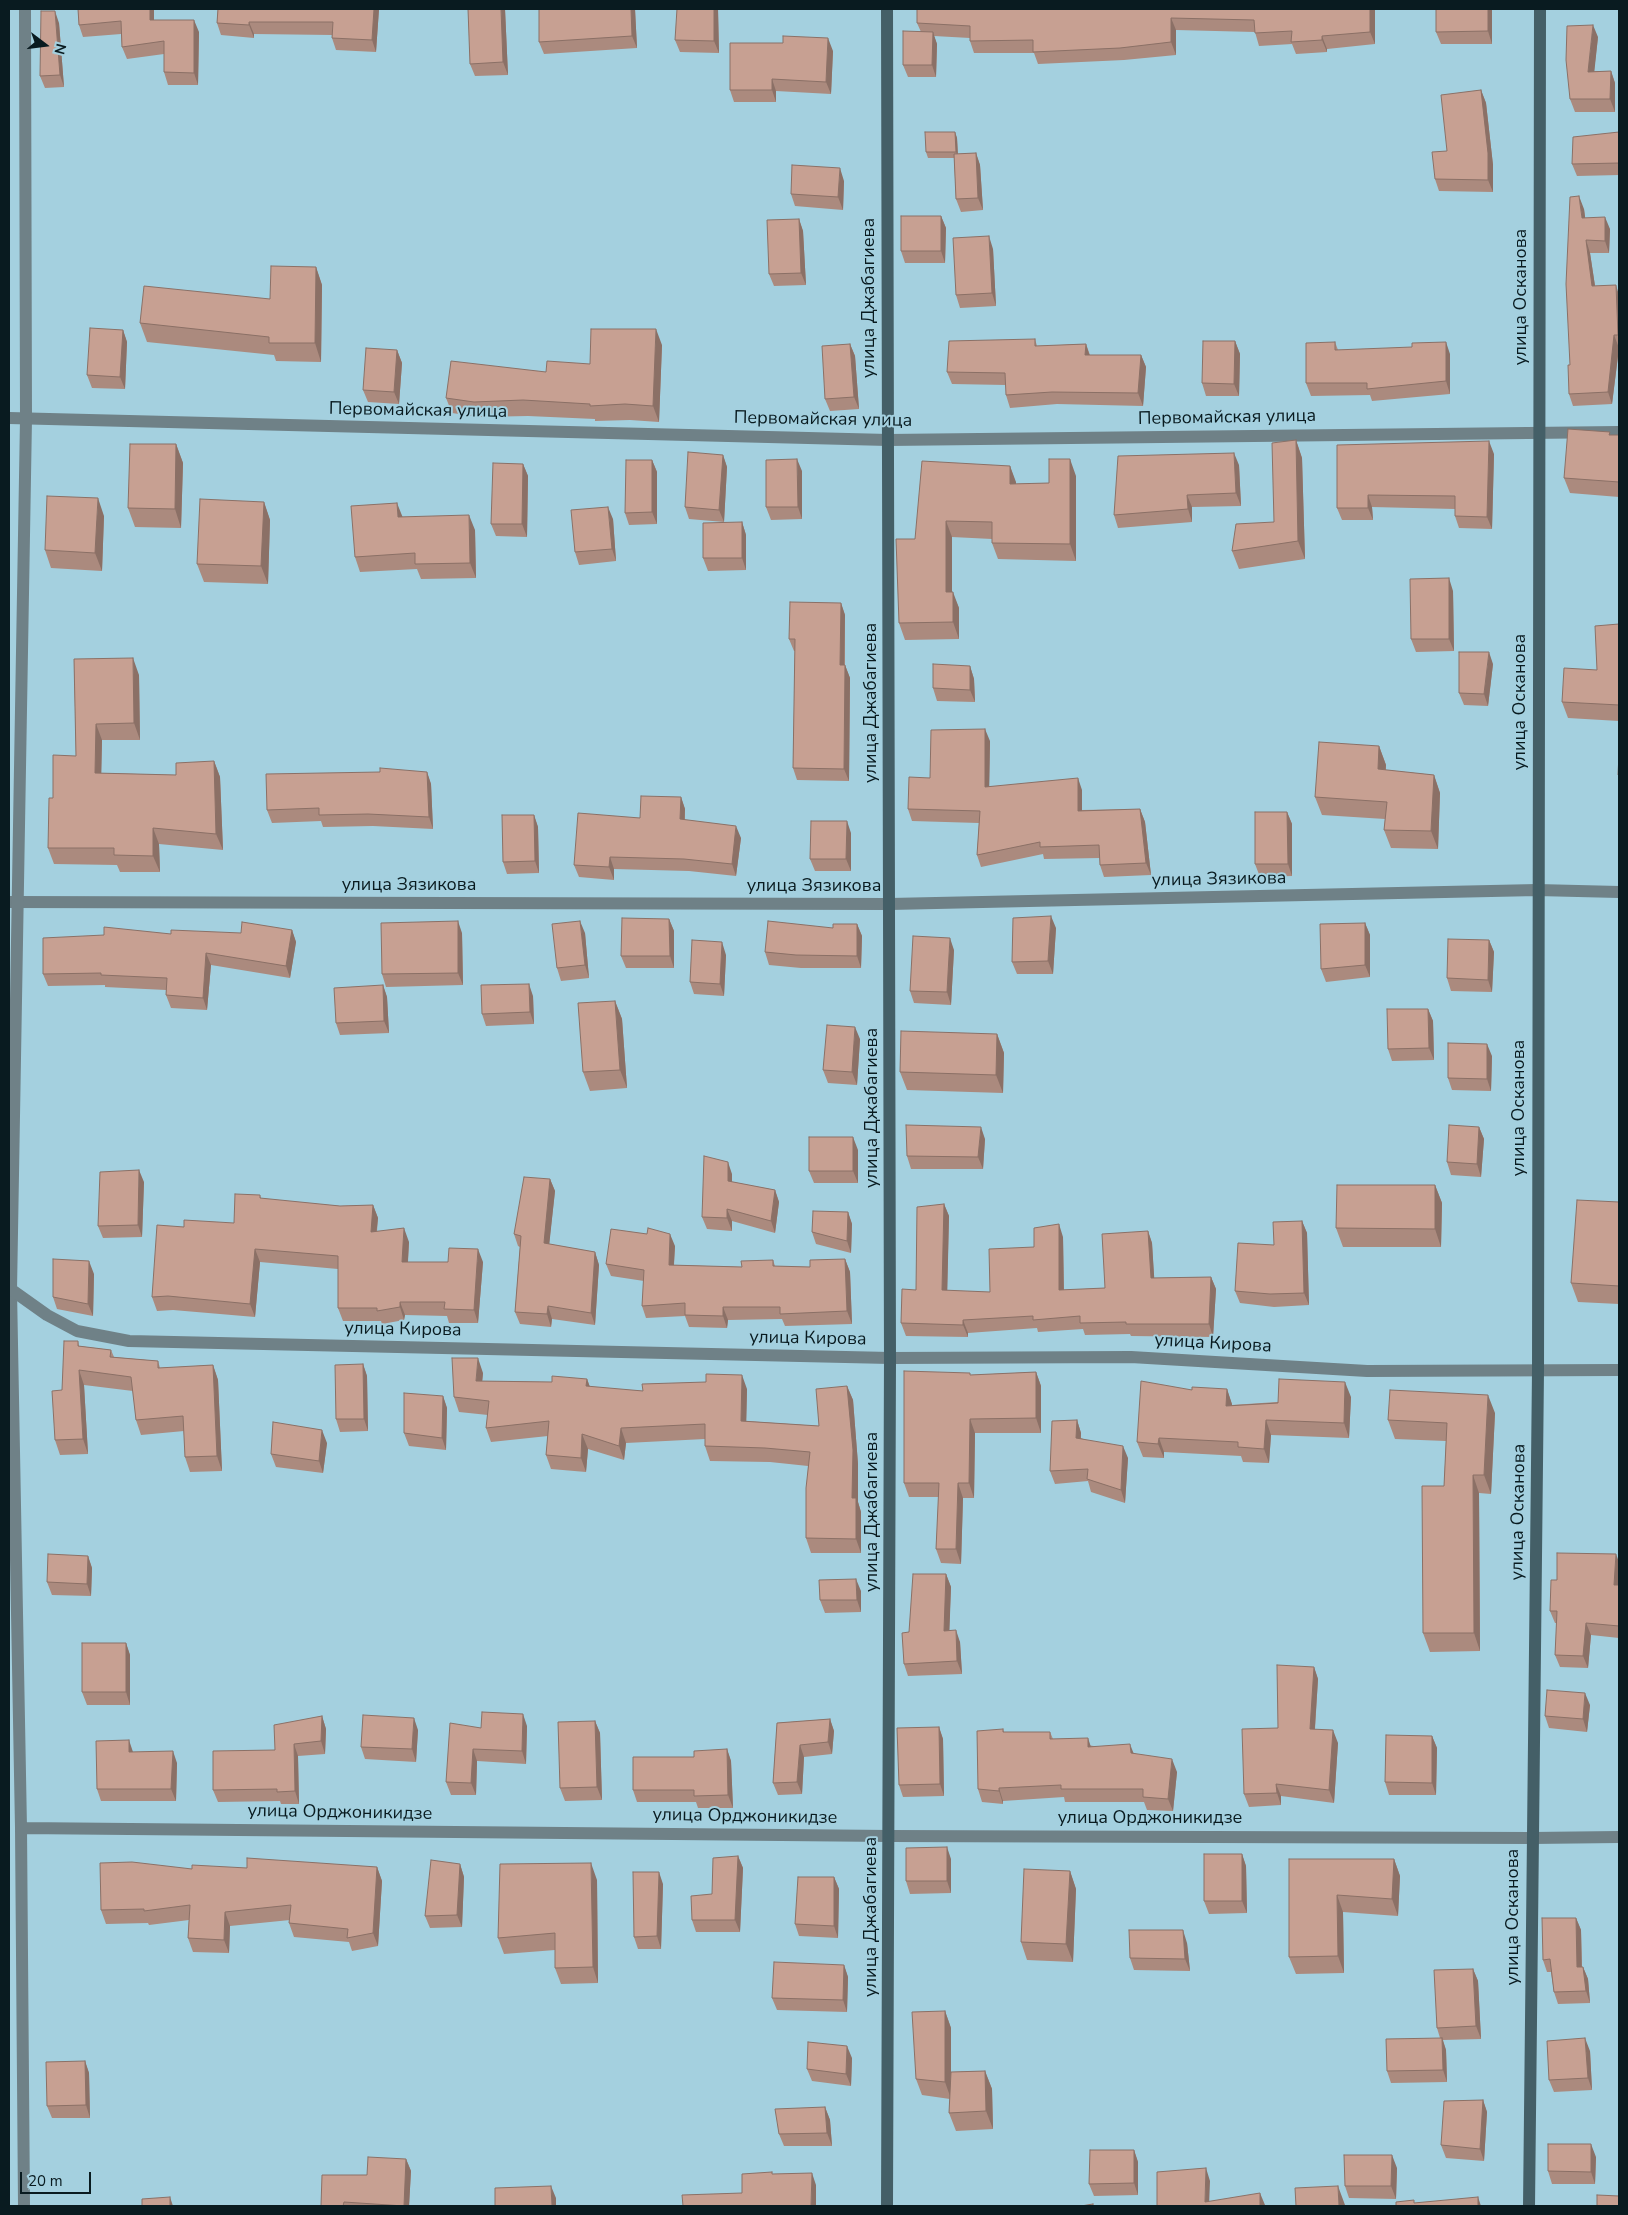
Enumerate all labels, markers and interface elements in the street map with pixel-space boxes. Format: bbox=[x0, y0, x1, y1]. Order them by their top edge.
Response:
north arrow bbox=[20, 20, 70, 70]
text: N bbox=[49, 41, 71, 57]
street label: улица Джабагиева bbox=[859, 218, 881, 378]
street label: улица Осканова bbox=[1511, 229, 1533, 365]
street label: Первомайская улица bbox=[329, 399, 507, 423]
street label: Первомайская улица bbox=[1138, 406, 1316, 430]
street label: Первомайская улица bbox=[734, 408, 912, 432]
street label: улица Джабагиева bbox=[861, 623, 883, 783]
street label: улица Осканова bbox=[1510, 634, 1532, 770]
street label: улица Зязикова bbox=[1151, 868, 1287, 892]
street label: улица Зязикова bbox=[342, 875, 476, 897]
street label: улица Зязикова bbox=[747, 876, 881, 898]
street label: улица Джабагиева bbox=[862, 1028, 884, 1188]
street label: улица Осканова bbox=[1509, 1040, 1531, 1176]
street label: улица Кирова bbox=[344, 1318, 462, 1342]
street label: улица Кирова bbox=[749, 1327, 867, 1351]
street label: улица Кирова bbox=[1154, 1330, 1272, 1358]
street label: улица Джабагиева bbox=[862, 1432, 884, 1592]
street label: улица Осканова bbox=[1507, 1444, 1531, 1580]
street label: улица Орджоникидзе bbox=[247, 1801, 433, 1825]
street label: улица Орджоникидзе bbox=[652, 1805, 838, 1829]
street label: улица Орджоникидзе bbox=[1058, 1808, 1242, 1830]
street label: улица Джабагиева bbox=[861, 1837, 883, 1997]
street label: улица Осканова bbox=[1503, 1849, 1525, 1985]
scale bar bbox=[22, 2162, 94, 2194]
text: 20 m bbox=[28, 2171, 63, 2191]

